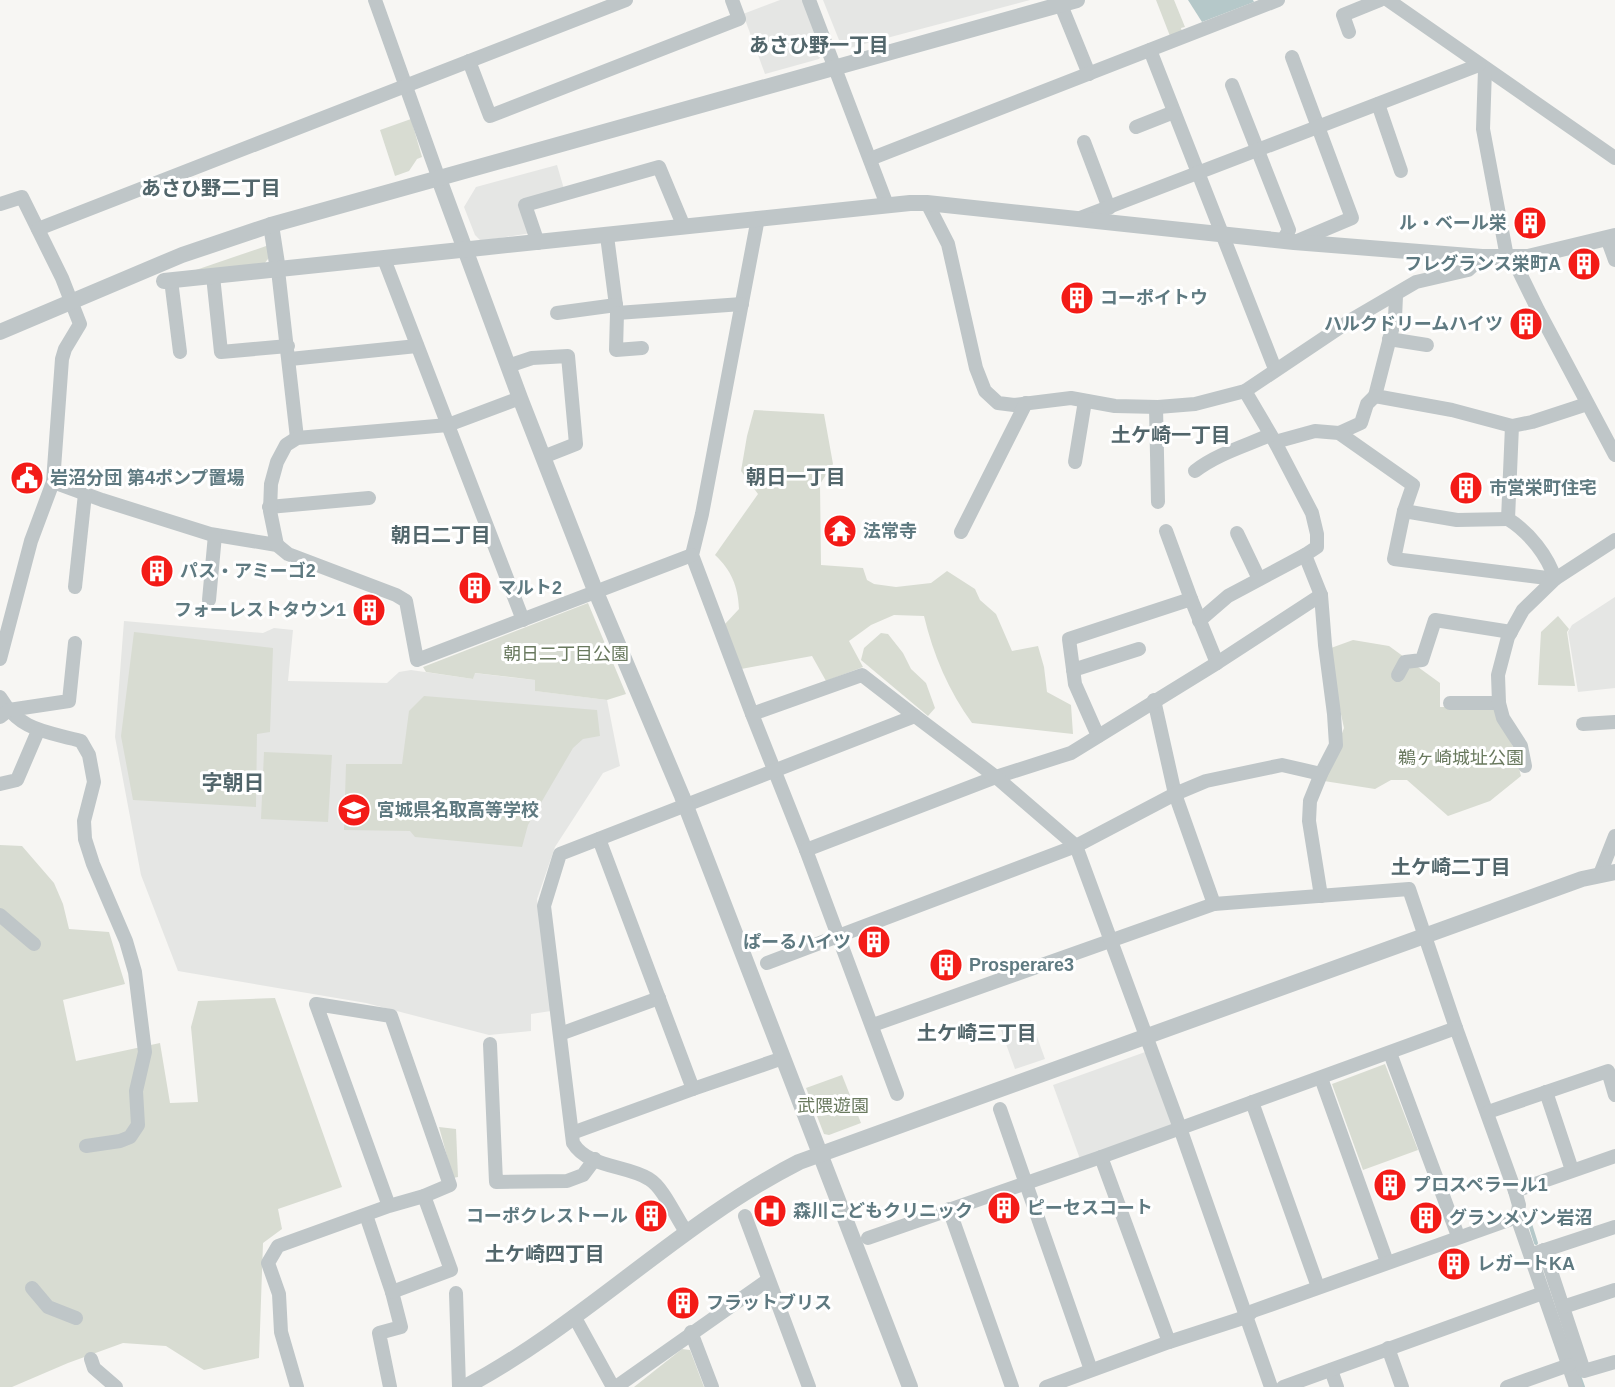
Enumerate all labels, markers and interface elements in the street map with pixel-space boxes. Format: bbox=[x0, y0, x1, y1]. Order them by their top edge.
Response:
district label: あさひ野一丁目 bbox=[749, 34, 889, 56]
district label: あさひ野二丁目 bbox=[141, 177, 281, 199]
building icon: ル・ベール栄 bbox=[1512, 205, 1548, 241]
place label: ル・ベール栄 bbox=[1399, 213, 1507, 233]
building icon: フレグランス栄町A bbox=[1566, 246, 1602, 282]
place label: フレグランス栄町A bbox=[1404, 254, 1561, 274]
building icon: コーポイトウ bbox=[1059, 280, 1095, 316]
place label: コーポイトウ bbox=[1100, 288, 1208, 308]
building icon: ハルクドリームハイツ bbox=[1508, 306, 1544, 342]
place label: ハルクドリームハイツ bbox=[1324, 314, 1503, 334]
district label: 土ケ崎一丁目 bbox=[1111, 424, 1231, 446]
public building icon: 岩沼分団 第4ポンプ置場 bbox=[9, 460, 45, 496]
district label: 朝日一丁目 bbox=[746, 466, 846, 488]
place label: 岩沼分団 第4ポンプ置場 bbox=[50, 468, 244, 488]
building icon: 市営栄町住宅 bbox=[1448, 470, 1484, 506]
place label: 市営栄町住宅 bbox=[1489, 478, 1597, 498]
temple icon: 法常寺 bbox=[822, 513, 858, 549]
place label: 法常寺 bbox=[863, 521, 917, 541]
district label: 朝日二丁目 bbox=[391, 524, 491, 546]
building icon: パス・アミーゴ2 bbox=[139, 553, 175, 589]
place label: パス・アミーゴ2 bbox=[180, 561, 316, 581]
building icon: マルト2 bbox=[457, 570, 493, 606]
place label: マルト2 bbox=[498, 578, 562, 598]
building icon: フォーレストタウン1 bbox=[351, 592, 387, 628]
place label: フォーレストタウン1 bbox=[174, 600, 346, 620]
park label: 朝日二丁目公園 bbox=[503, 644, 629, 664]
park label: 鵜ヶ崎城址公園 bbox=[1398, 748, 1524, 768]
district label: 字朝日 bbox=[202, 771, 265, 794]
school or university icon: 宮城県名取高等学校 bbox=[336, 792, 372, 828]
place label: 宮城県名取高等学校 bbox=[377, 800, 539, 820]
district label: 土ケ崎二丁目 bbox=[1391, 856, 1511, 878]
building icon: ぱーるハイツ bbox=[856, 924, 892, 960]
place label: ぱーるハイツ bbox=[743, 932, 851, 952]
building icon: Prosperare3 bbox=[928, 947, 964, 983]
place label: Prosperare3 bbox=[969, 955, 1074, 975]
district label: 土ケ崎三丁目 bbox=[917, 1022, 1037, 1044]
park label: 武隈遊園 bbox=[797, 1096, 869, 1116]
building icon: プロスペラール1 bbox=[1372, 1167, 1408, 1203]
place label: プロスペラール1 bbox=[1413, 1175, 1548, 1195]
building icon: ピーセスコート bbox=[986, 1190, 1022, 1226]
hospital icon: 森川こどもクリニック bbox=[752, 1193, 788, 1229]
building icon: コーポクレストール bbox=[633, 1198, 669, 1234]
place label: ピーセスコート bbox=[1027, 1198, 1153, 1218]
building icon: グランメゾン岩沼 bbox=[1408, 1200, 1444, 1236]
place label: 森川こどもクリニック bbox=[793, 1201, 973, 1221]
place label: コーポクレストール bbox=[466, 1206, 628, 1226]
place label: グランメゾン岩沼 bbox=[1449, 1208, 1592, 1228]
district label: 土ケ崎四丁目 bbox=[485, 1243, 605, 1265]
building icon: レガートKA bbox=[1436, 1246, 1472, 1282]
place label: レガートKA bbox=[1477, 1254, 1575, 1274]
building icon: フラットブリス bbox=[665, 1285, 701, 1321]
place label: フラットブリス bbox=[706, 1293, 832, 1313]

